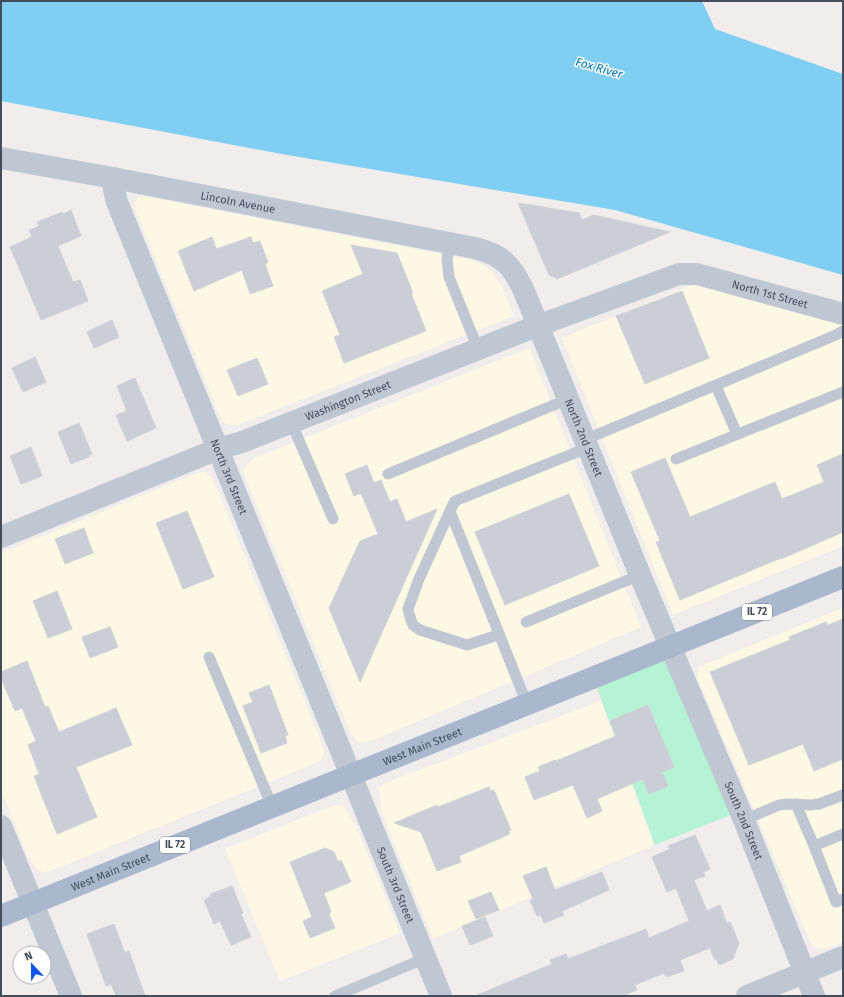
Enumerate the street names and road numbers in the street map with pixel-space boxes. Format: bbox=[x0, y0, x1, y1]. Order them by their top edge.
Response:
street label: Lincoln Avenue bbox=[200, 189, 276, 216]
street label: North 1st Street bbox=[730, 277, 809, 311]
street label: Washington Street bbox=[303, 378, 393, 423]
street label: North 2nd Street bbox=[562, 397, 606, 478]
street label: North 3rd Street bbox=[208, 437, 250, 516]
road number: IL 72 bbox=[742, 604, 772, 620]
street label: West Main Street bbox=[381, 725, 464, 768]
street label: South 2nd Street bbox=[722, 779, 766, 862]
road number: IL 72 bbox=[160, 837, 190, 853]
street label: South 3rd Street bbox=[374, 845, 417, 925]
street label: West Main Street bbox=[69, 850, 152, 894]

